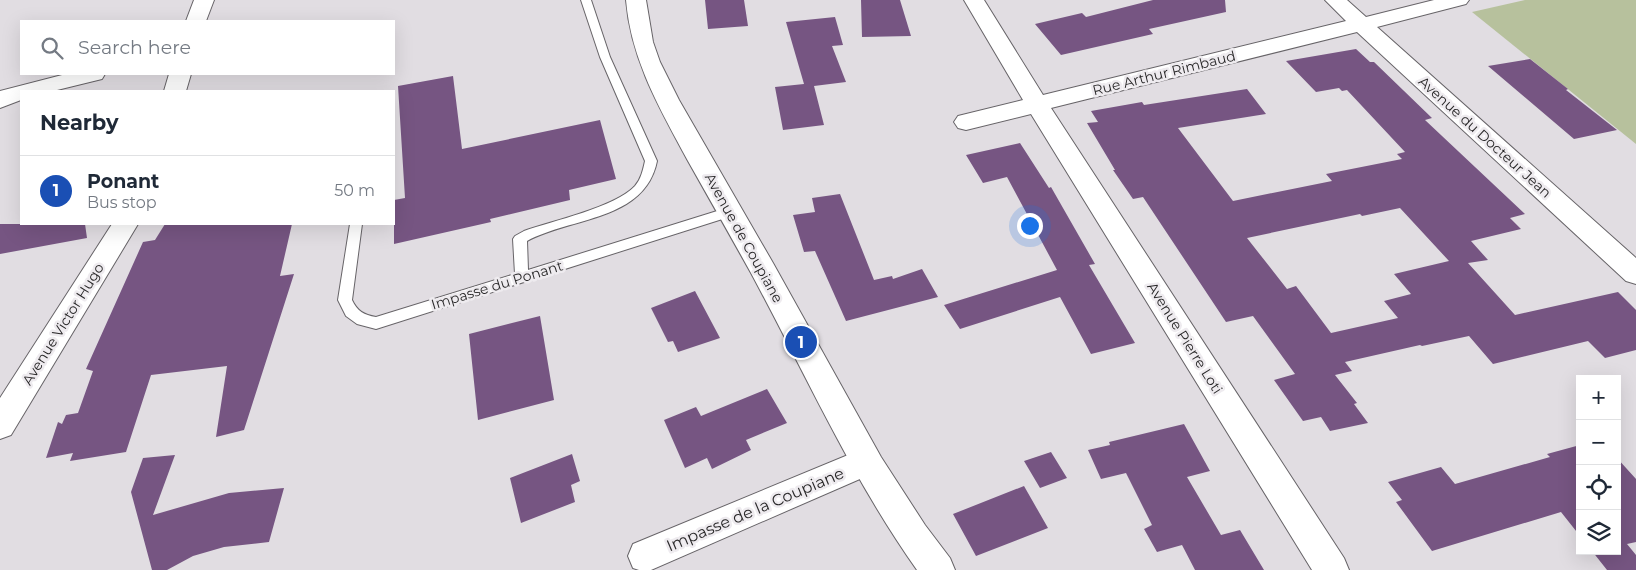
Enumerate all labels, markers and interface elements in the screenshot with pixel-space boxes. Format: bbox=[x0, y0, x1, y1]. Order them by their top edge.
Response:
search box bbox=[20, 20, 395, 75]
icon: search bbox=[38, 34, 66, 62]
text: Search here bbox=[78, 36, 191, 59]
street label: Rue Arthur Rimbaud bbox=[1091, 47, 1237, 99]
street label: Avenue du Docteur Jean bbox=[1415, 72, 1555, 202]
text: Nearby bbox=[40, 110, 119, 135]
text: Ponant bbox=[87, 170, 159, 193]
street label: Avenue de Coupiane bbox=[701, 170, 787, 306]
text: 1 bbox=[53, 181, 59, 200]
text: 50 m bbox=[334, 181, 375, 200]
text: Bus stop bbox=[87, 193, 157, 212]
your location bbox=[1017, 213, 1043, 239]
street label: Impasse du Ponant bbox=[429, 256, 565, 314]
street label: Avenue Victor Hugo bbox=[18, 260, 108, 388]
street label: Avenue Pierre Loti bbox=[1143, 279, 1227, 397]
pin: 1 bbox=[785, 323, 817, 361]
map controls bbox=[1576, 375, 1621, 555]
button: + bbox=[1576, 375, 1621, 420]
button: − bbox=[1576, 420, 1621, 465]
street label: Impasse de la Coupiane bbox=[664, 463, 847, 556]
button: locate bbox=[1576, 465, 1621, 510]
button: layers bbox=[1576, 510, 1621, 555]

